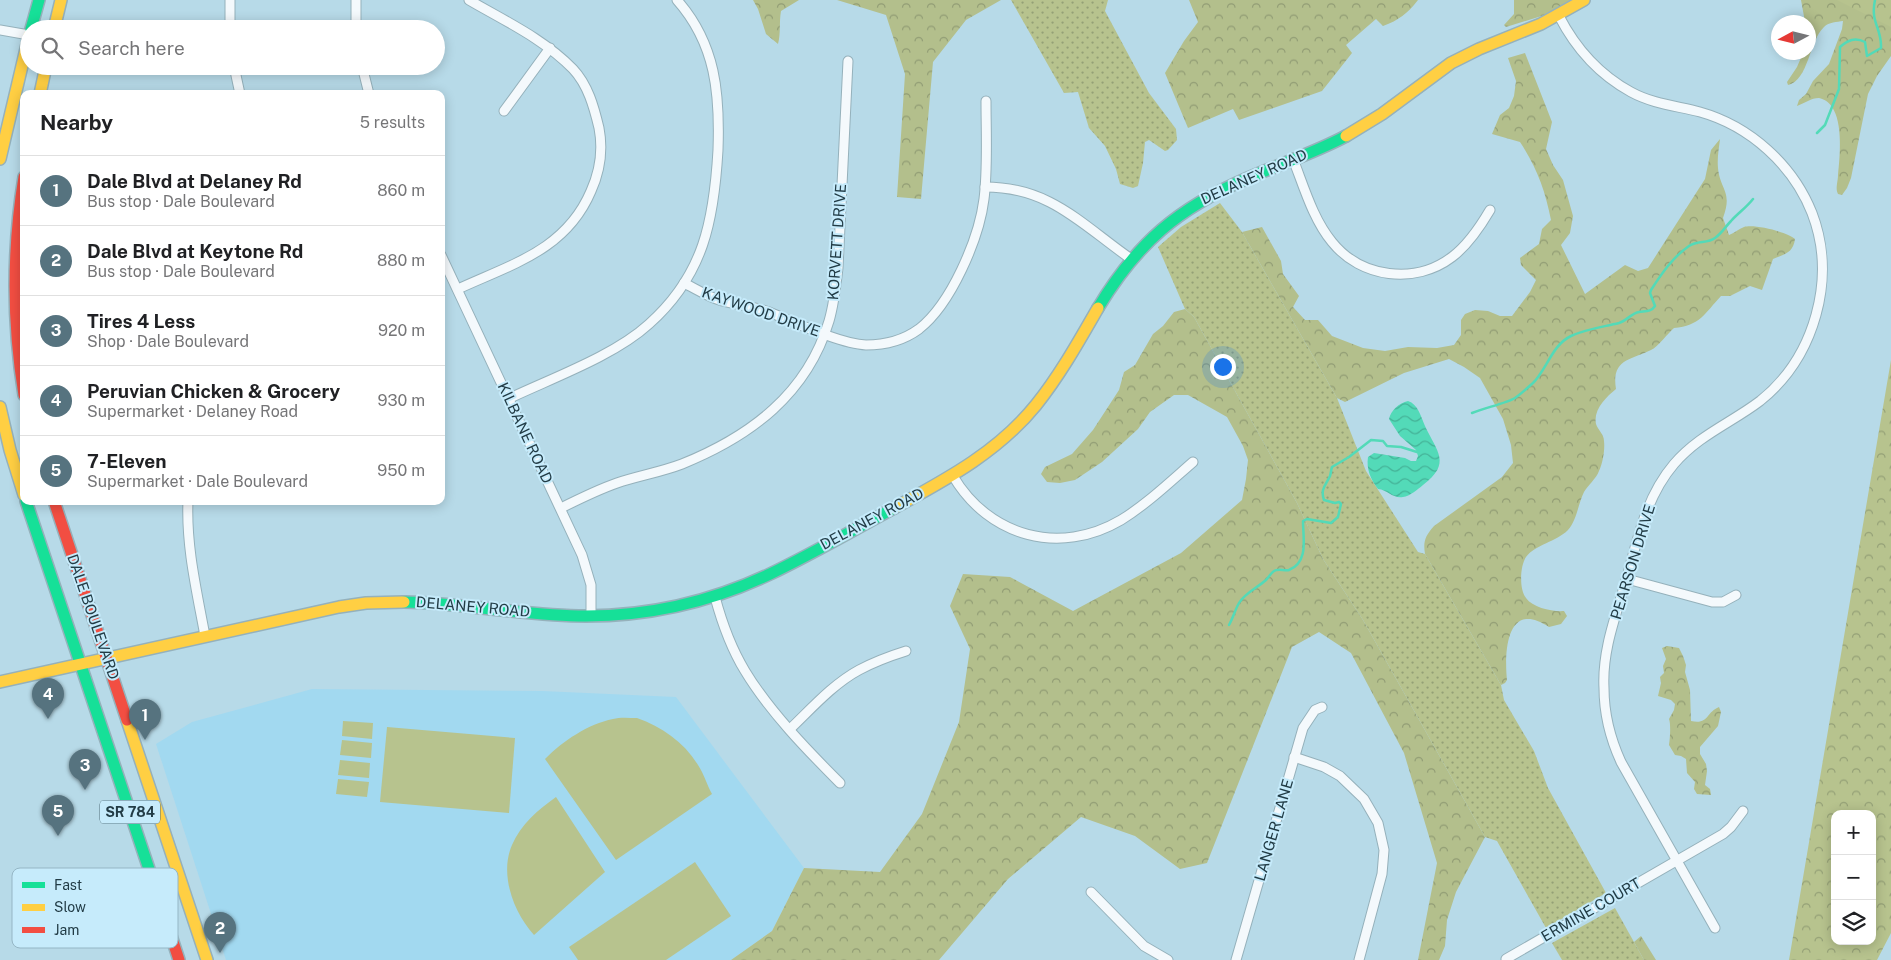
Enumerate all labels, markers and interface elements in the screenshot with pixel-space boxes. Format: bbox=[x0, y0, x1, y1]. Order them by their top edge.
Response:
north arrow bbox=[1771, 15, 1816, 60]
search box bbox=[20, 20, 445, 75]
icon: search bbox=[38, 34, 66, 62]
text: Search here bbox=[78, 37, 185, 59]
text: Nearby bbox=[40, 110, 113, 135]
text: 5 results bbox=[360, 113, 425, 132]
street label: DELANEY ROAD bbox=[1198, 146, 1309, 208]
text: Dale Blvd at Delaney Rd bbox=[87, 170, 302, 192]
text: 1 bbox=[53, 181, 59, 200]
text: 860 m bbox=[377, 181, 425, 200]
street label: KORVETT DRIVE bbox=[824, 183, 849, 301]
text: Bus stop · Dale Boulevard bbox=[87, 192, 275, 211]
text: Dale Blvd at Keytone Rd bbox=[87, 240, 303, 262]
text: 2 bbox=[51, 251, 61, 270]
text: 880 m bbox=[377, 251, 425, 270]
text: Bus stop · Dale Boulevard bbox=[87, 262, 275, 281]
street label: KAYWOOD DRIVE bbox=[700, 283, 822, 340]
text: Tires 4 Less bbox=[87, 310, 195, 332]
text: 3 bbox=[51, 321, 61, 340]
text: 920 m bbox=[378, 321, 425, 340]
text: Shop · Dale Boulevard bbox=[87, 332, 249, 351]
your location bbox=[1210, 354, 1236, 380]
text: Peruvian Chicken & Grocery bbox=[87, 380, 340, 402]
street label: KILBANE ROAD bbox=[495, 380, 556, 486]
text: 4 bbox=[51, 391, 61, 410]
text: 930 m bbox=[378, 391, 425, 410]
text: Supermarket · Delaney Road bbox=[87, 402, 298, 421]
text: 7-Eleven bbox=[87, 450, 166, 472]
text: 5 bbox=[51, 461, 61, 480]
text: 950 m bbox=[377, 461, 425, 480]
text: Supermarket · Dale Boulevard bbox=[87, 472, 308, 491]
street label: DELANEY ROAD bbox=[817, 484, 926, 553]
street label: PEARSON DRIVE bbox=[1607, 502, 1658, 621]
street label: DALE BOULEVARD bbox=[64, 552, 123, 682]
street label: DELANEY ROAD bbox=[415, 593, 531, 620]
pin: 4 bbox=[32, 678, 64, 719]
pin: 1 bbox=[129, 699, 161, 740]
pin: 3 bbox=[69, 749, 101, 790]
street label: LANGER LANE bbox=[1251, 777, 1296, 883]
pin: 5 bbox=[42, 795, 74, 836]
road number: SR 784 bbox=[100, 800, 160, 824]
map controls bbox=[1831, 810, 1876, 945]
button: + bbox=[1831, 810, 1876, 855]
button: − bbox=[1831, 855, 1876, 900]
legend bbox=[12, 868, 178, 948]
street label: ERMINE COURT bbox=[1538, 874, 1644, 945]
text: Fast bbox=[54, 877, 82, 893]
text: Slow bbox=[54, 899, 86, 915]
button: layers bbox=[1831, 900, 1876, 945]
pin: 2 bbox=[204, 912, 236, 953]
text: Jam bbox=[54, 922, 79, 938]

